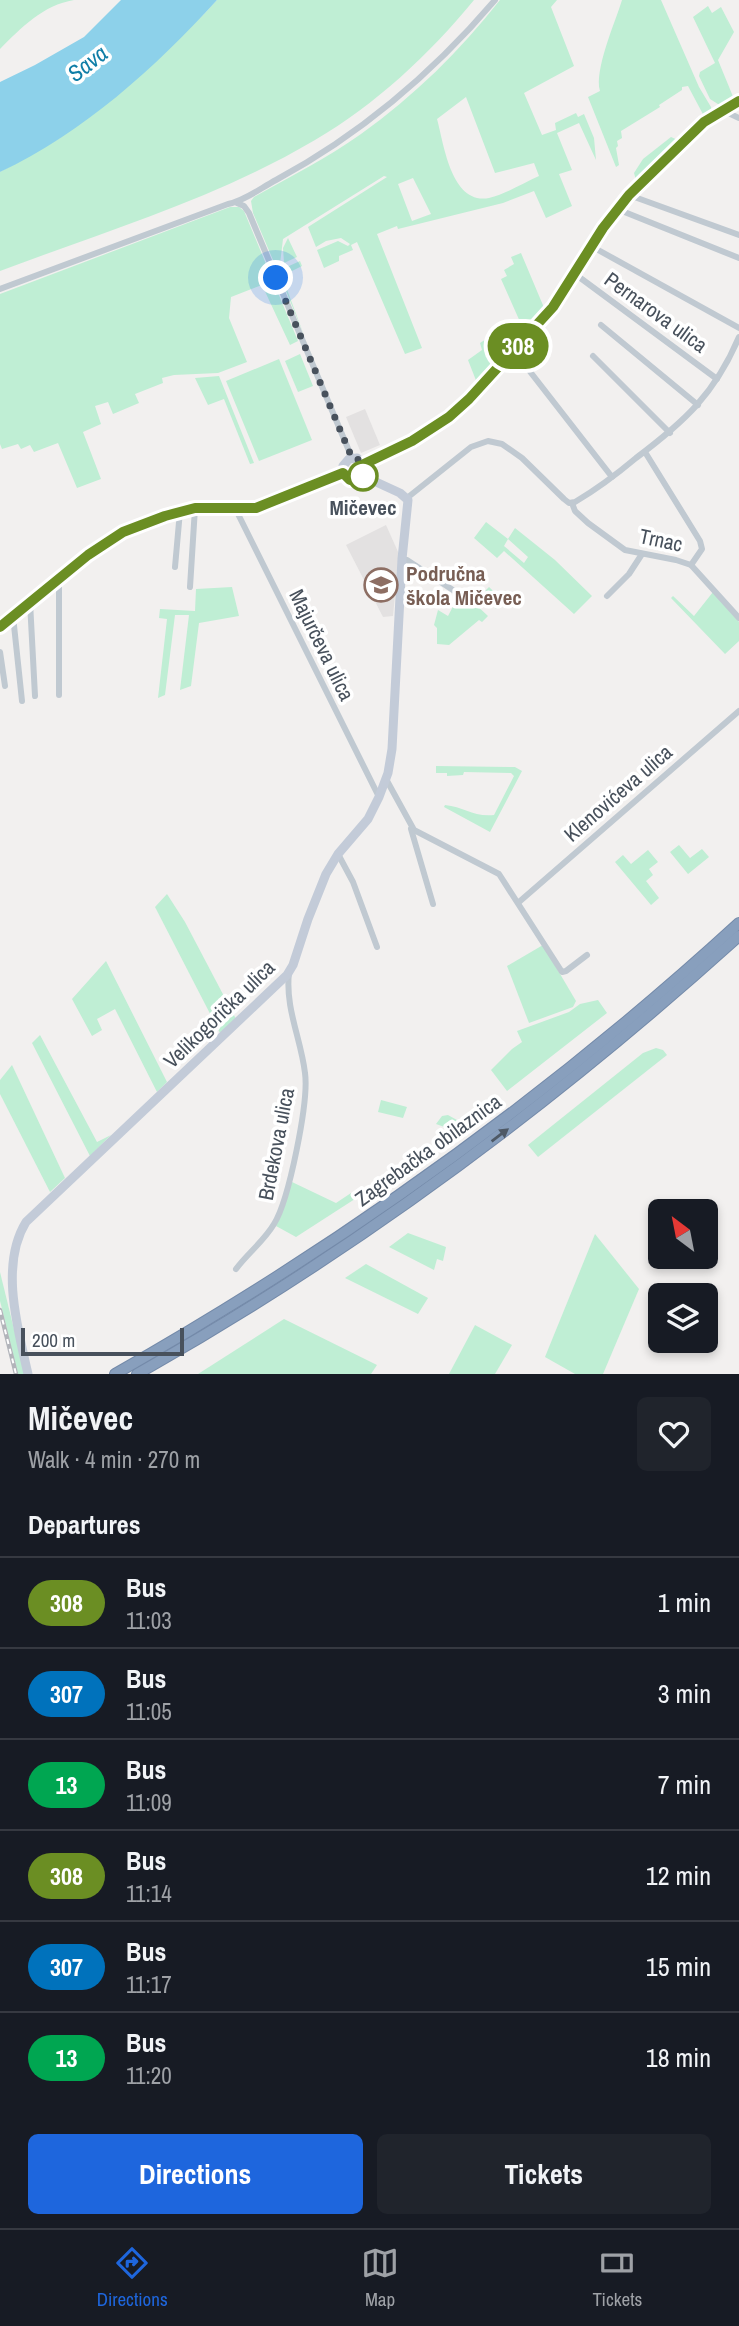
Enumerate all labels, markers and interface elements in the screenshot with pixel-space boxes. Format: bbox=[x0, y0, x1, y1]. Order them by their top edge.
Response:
water label: Sava bbox=[61, 38, 113, 88]
your location bbox=[258, 260, 293, 295]
street label: Pernarova ulica bbox=[599, 265, 714, 359]
line badge: 308 bbox=[478, 323, 558, 369]
text: 308 bbox=[502, 330, 534, 362]
marker: Mičevec bbox=[348, 461, 378, 491]
place label: Mičevec bbox=[329, 493, 397, 522]
street label: Trnac bbox=[637, 521, 685, 559]
place label: Područna škola Mičevec bbox=[406, 559, 522, 612]
school or university icon: Područna škola Mičevec bbox=[362, 566, 400, 604]
street label: Majurčeva ulica bbox=[283, 584, 362, 706]
street label: Klenovićeva ulica bbox=[558, 738, 679, 848]
street label: Velikogorička ulica bbox=[157, 953, 281, 1075]
street label: Brdekova ulica bbox=[251, 1085, 301, 1203]
street label: Zagrebačka obilaznica bbox=[349, 1087, 507, 1213]
one-way arrow bbox=[491, 1128, 510, 1142]
north arrow bbox=[648, 1199, 718, 1269]
map controls bbox=[648, 1199, 718, 1353]
button: layers bbox=[648, 1283, 718, 1353]
scale bar bbox=[21, 1325, 184, 1357]
text: 200 m bbox=[32, 1327, 75, 1353]
text: Mičevec bbox=[28, 1396, 133, 1440]
button: heart bbox=[637, 1397, 711, 1471]
text: Walk · 4 min · 270 m bbox=[28, 1444, 200, 1475]
text: Departures bbox=[28, 1507, 141, 1542]
text: Bus bbox=[126, 1570, 166, 1605]
text: 1 min bbox=[658, 1585, 711, 1620]
text: 308 bbox=[50, 1587, 83, 1619]
text: 11:03 bbox=[126, 1605, 172, 1636]
text: Bus bbox=[126, 1661, 166, 1696]
text: 3 min bbox=[658, 1676, 711, 1711]
text: 307 bbox=[50, 1678, 83, 1710]
text: 11:05 bbox=[126, 1696, 172, 1727]
text: Bus bbox=[126, 1752, 166, 1787]
text: 7 min bbox=[658, 1767, 711, 1802]
text: 13 bbox=[56, 1769, 77, 1801]
text: 11:09 bbox=[126, 1787, 172, 1818]
text: Bus bbox=[126, 1843, 166, 1878]
text: 12 min bbox=[646, 1858, 711, 1893]
text: 308 bbox=[50, 1860, 83, 1892]
text: 11:14 bbox=[126, 1878, 172, 1909]
text: Bus bbox=[126, 1934, 166, 1969]
text: 15 min bbox=[646, 1949, 711, 1984]
text: 307 bbox=[50, 1951, 83, 1983]
text: 11:17 bbox=[126, 1969, 172, 2000]
text: Bus bbox=[126, 2025, 166, 2060]
text: 18 min bbox=[646, 2040, 711, 2075]
text: 13 bbox=[56, 2042, 77, 2074]
text: 11:20 bbox=[126, 2060, 172, 2091]
button: Directions bbox=[28, 2134, 363, 2214]
button: Tickets bbox=[377, 2134, 711, 2214]
tab: Directions bbox=[97, 2244, 168, 2312]
tab: Map bbox=[361, 2244, 399, 2312]
tab: Tickets bbox=[592, 2244, 642, 2312]

